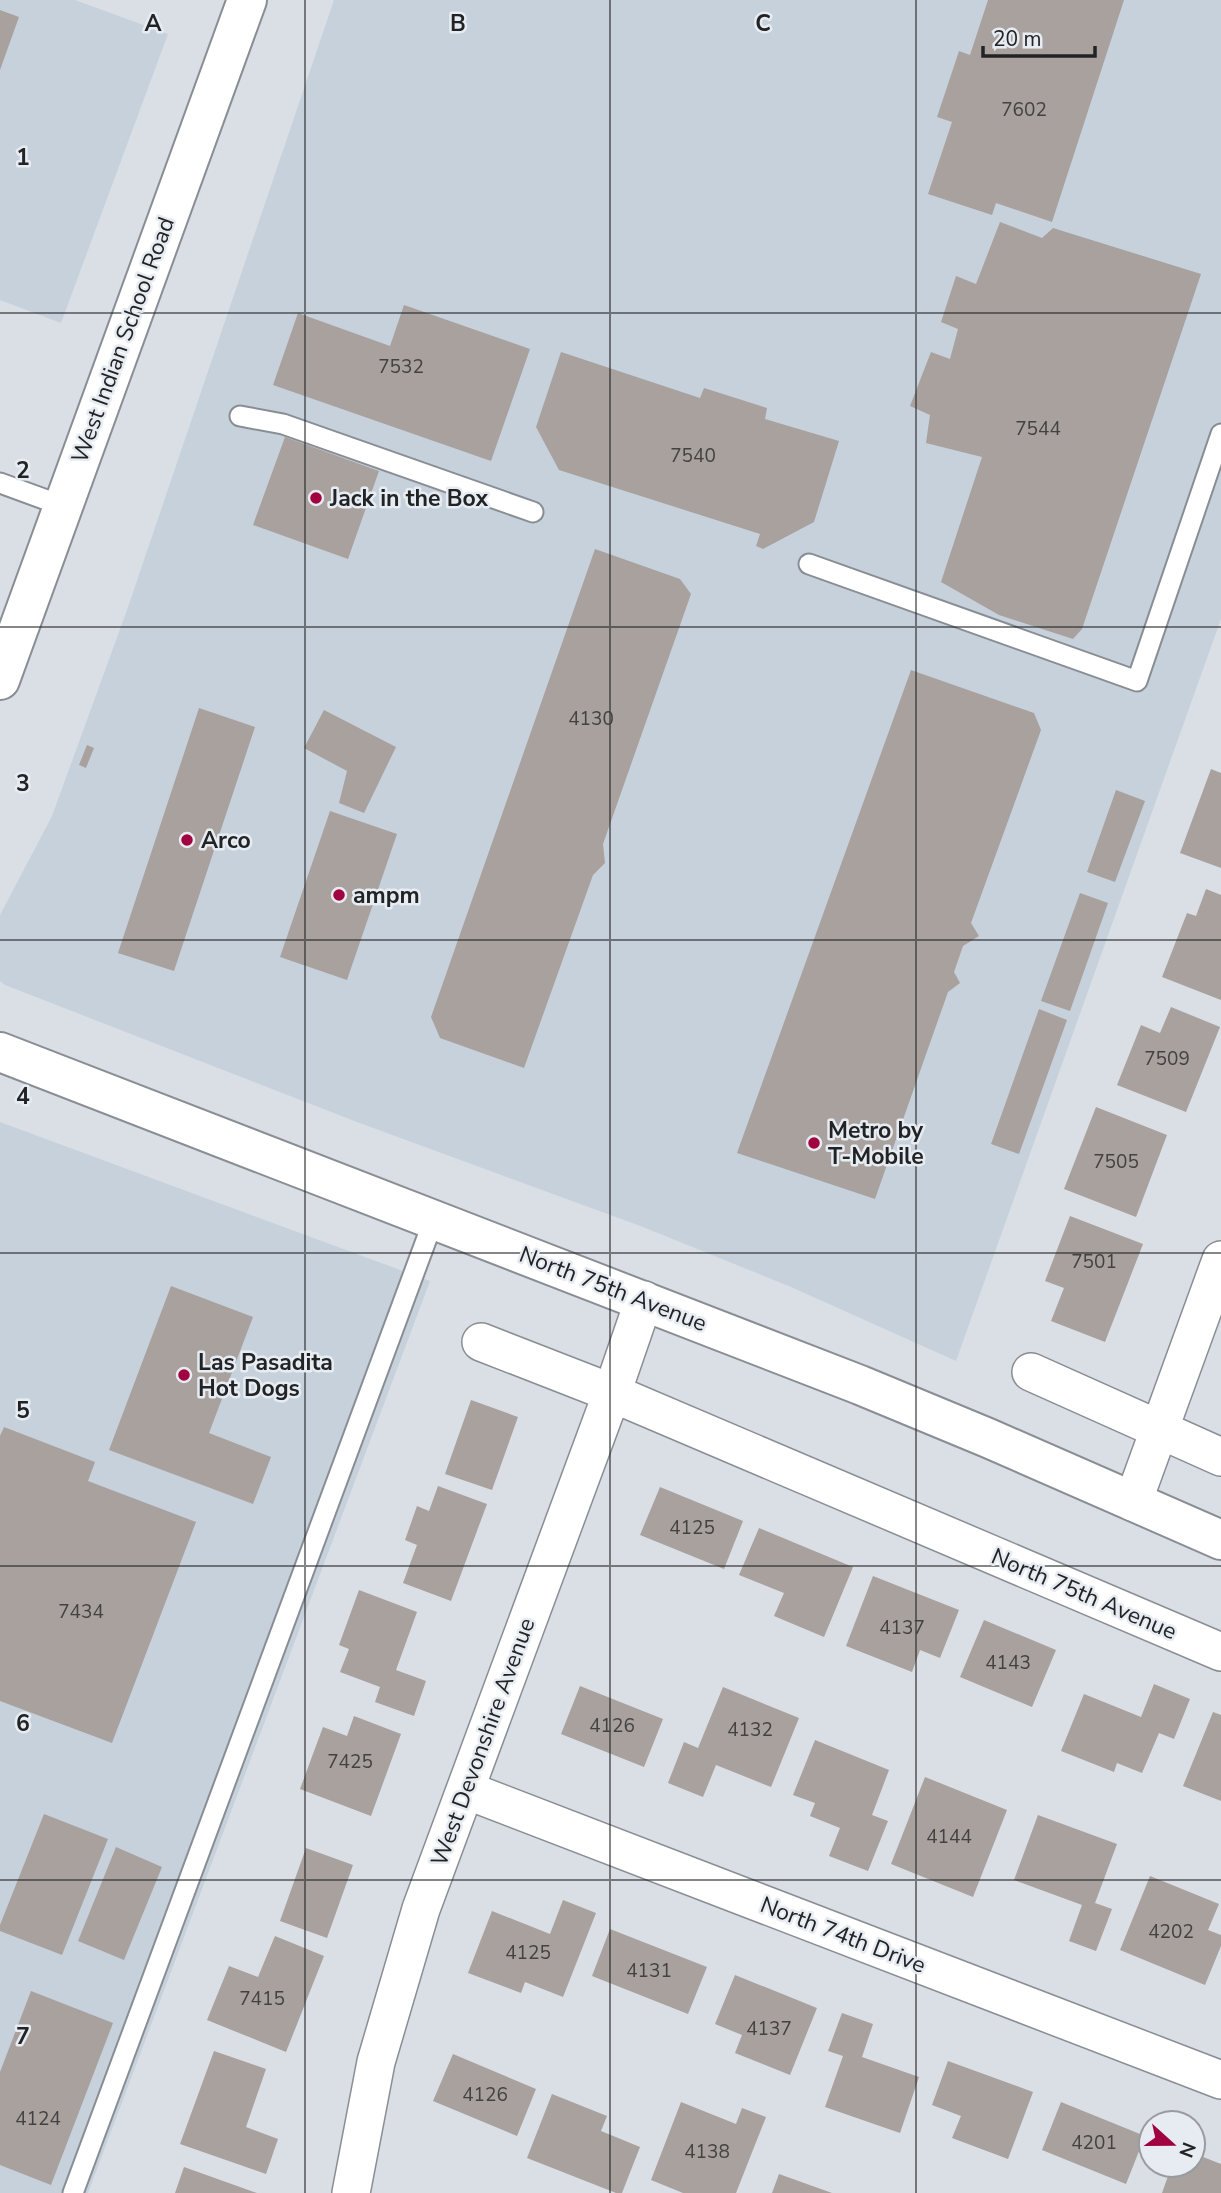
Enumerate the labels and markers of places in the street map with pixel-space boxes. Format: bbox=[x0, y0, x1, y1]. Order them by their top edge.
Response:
place label: Jack in the Box bbox=[329, 483, 488, 514]
marker: Jack in the Box bbox=[308, 490, 324, 506]
place label: Arco bbox=[201, 825, 251, 856]
marker: Arco bbox=[179, 832, 195, 848]
place label: ampm bbox=[353, 880, 420, 911]
marker: ampm bbox=[331, 887, 347, 903]
place label: Metro by T-Mobile bbox=[828, 1115, 924, 1172]
marker: Metro by T-Mobile bbox=[806, 1135, 822, 1151]
place label: Las Pasadita Hot Dogs bbox=[198, 1347, 333, 1404]
marker: Las Pasadita Hot Dogs bbox=[176, 1367, 192, 1383]

